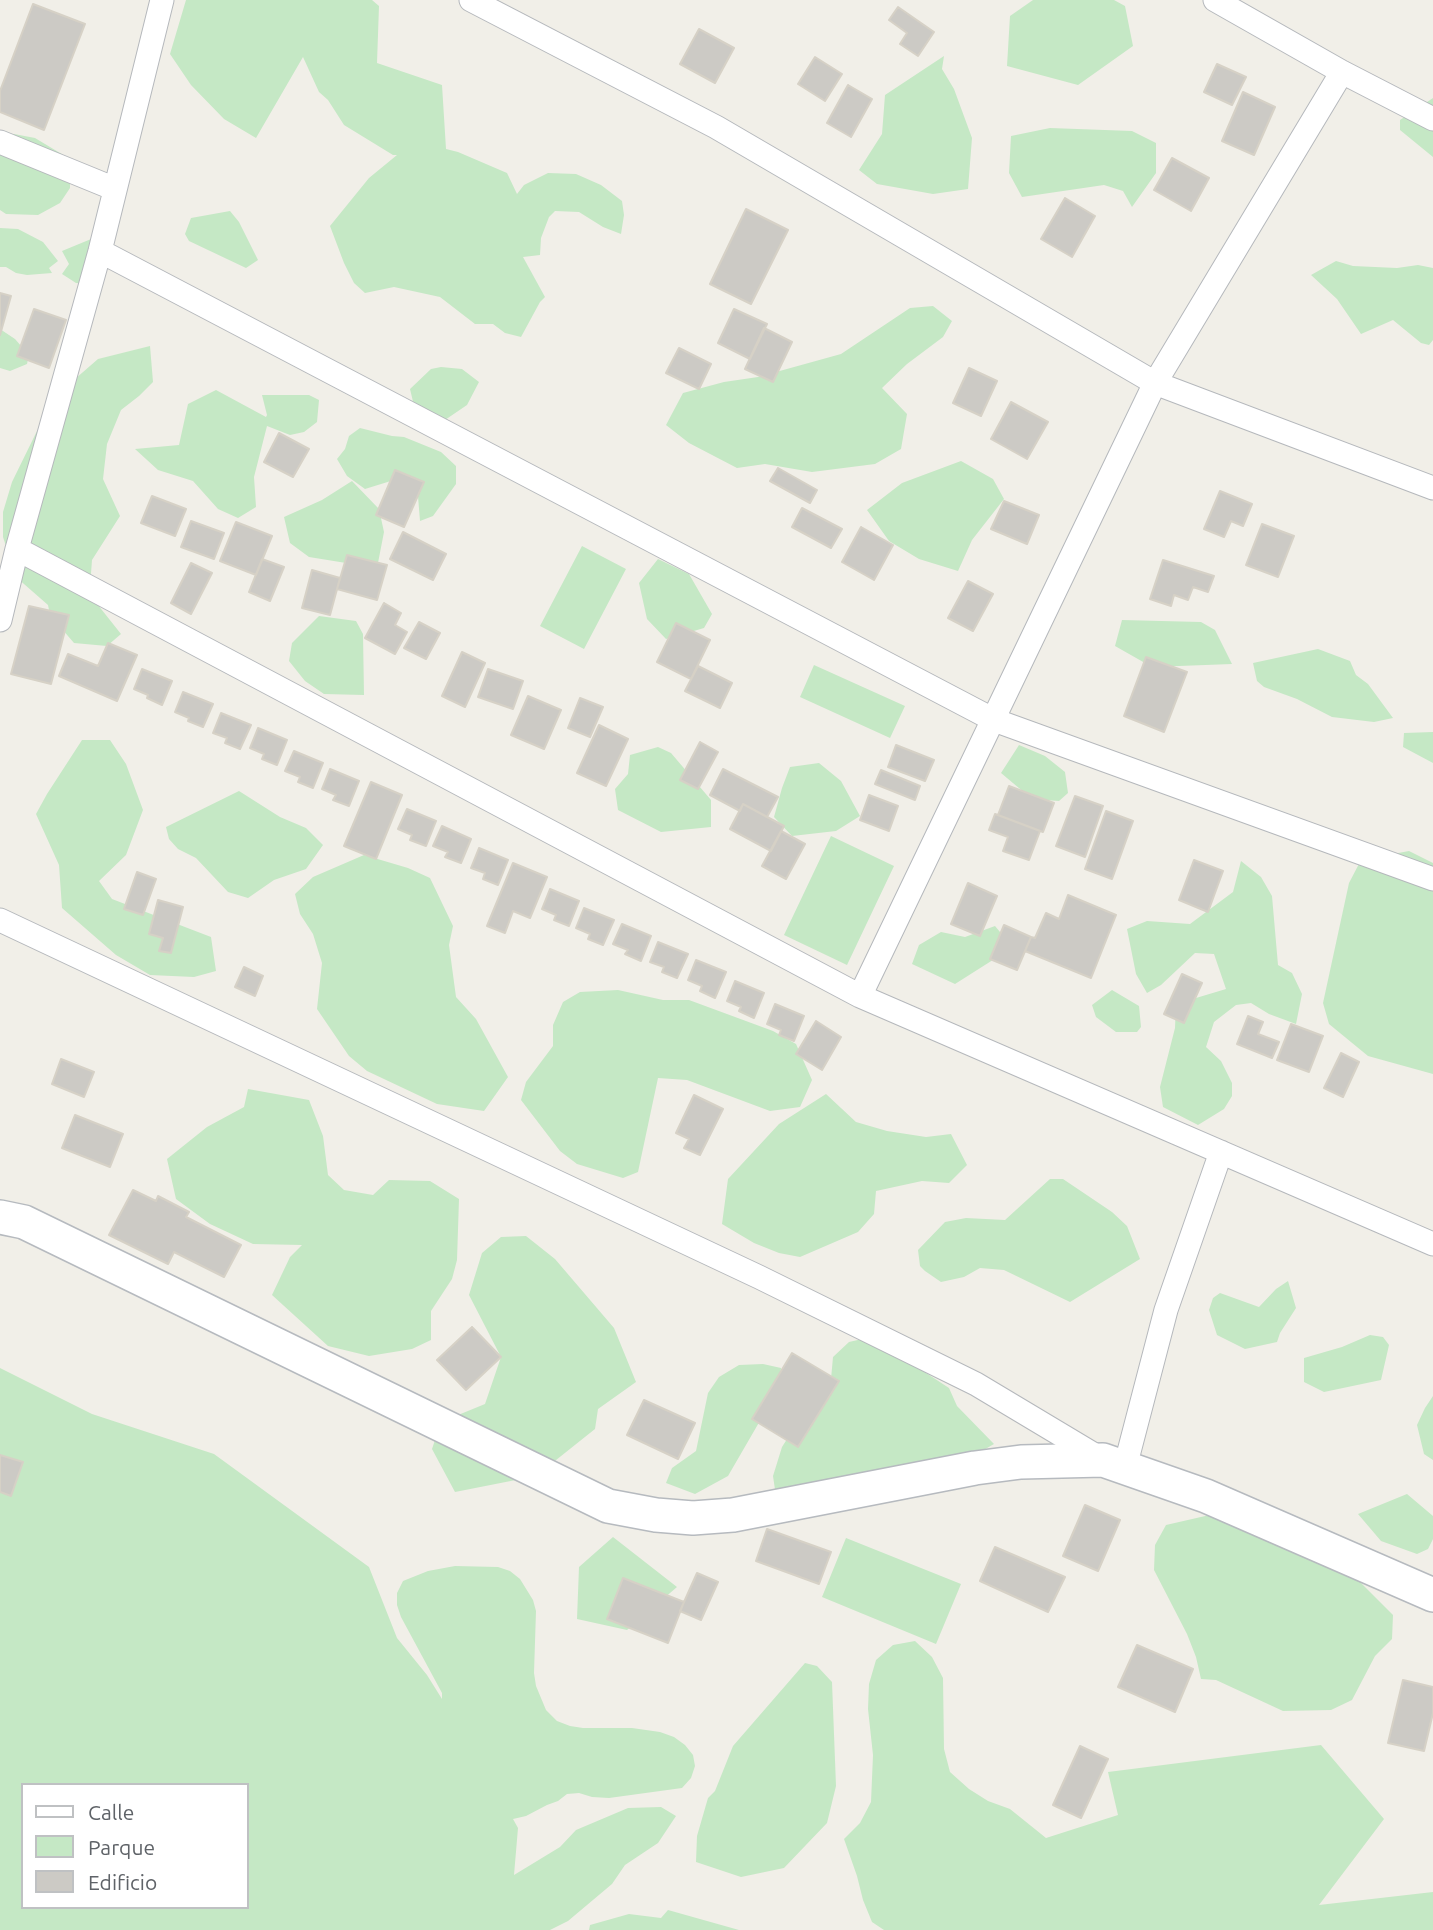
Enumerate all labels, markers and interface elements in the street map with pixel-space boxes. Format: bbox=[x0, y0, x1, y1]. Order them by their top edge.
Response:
legend bbox=[21, 1783, 248, 1909]
text: Calle bbox=[88, 1800, 134, 1824]
text: Parque bbox=[88, 1835, 155, 1859]
text: Edificio bbox=[88, 1870, 157, 1894]

